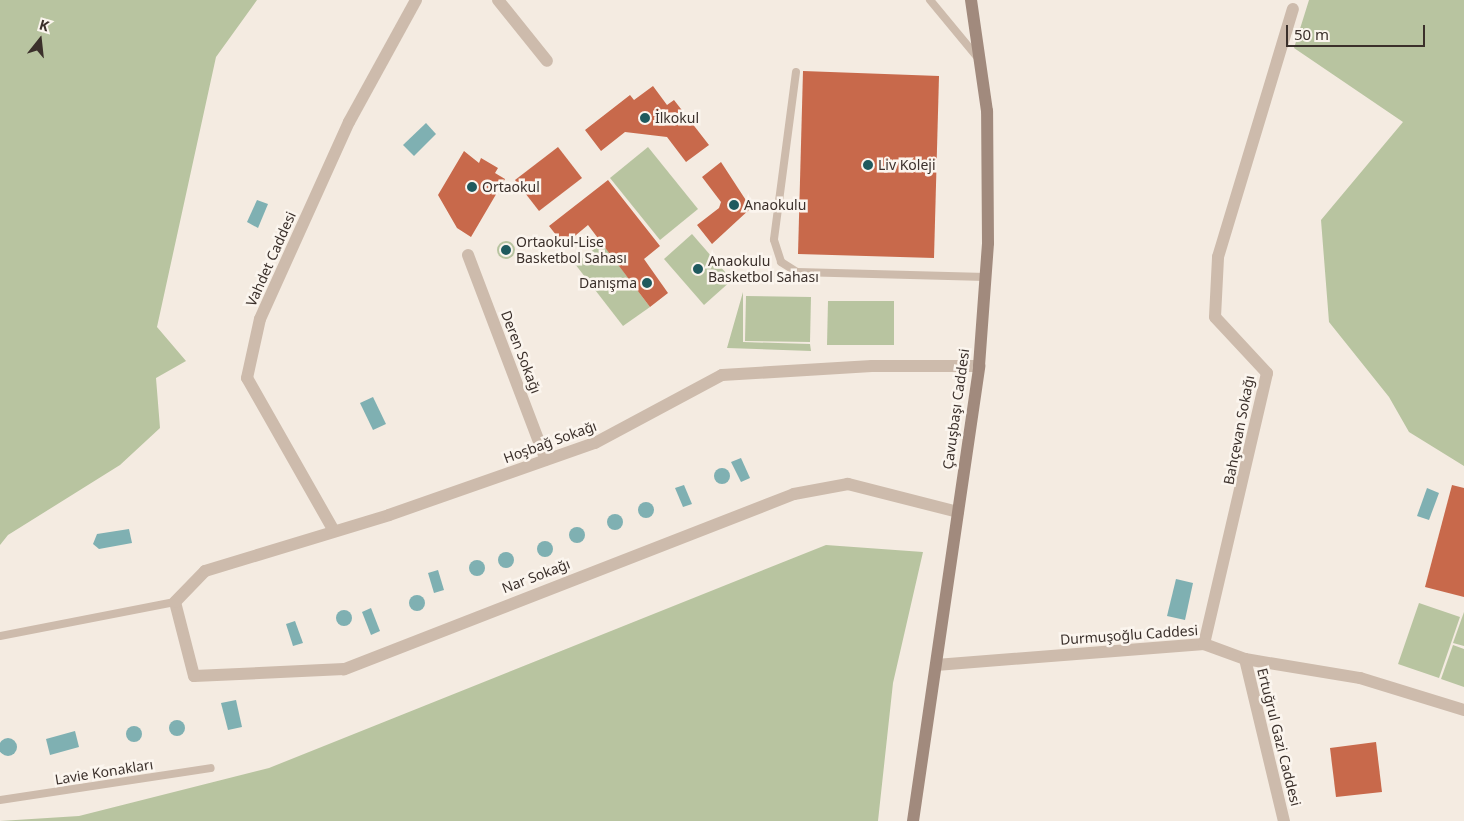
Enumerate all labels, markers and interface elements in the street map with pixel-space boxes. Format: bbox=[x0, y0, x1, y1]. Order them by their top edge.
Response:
north arrow bbox=[15, 15, 65, 65]
text: K bbox=[37, 15, 51, 36]
scale bar bbox=[1289, 15, 1428, 47]
text: 50 m bbox=[1294, 24, 1329, 44]
place label: İlkokul bbox=[655, 110, 699, 126]
marker: İlkokul bbox=[639, 112, 651, 124]
place label: Liv Koleji bbox=[878, 157, 936, 173]
marker: Liv Koleji bbox=[862, 159, 874, 171]
place label: Ortaokul bbox=[482, 179, 540, 195]
marker: Ortaokul bbox=[466, 181, 478, 193]
place label: Anaokulu bbox=[744, 197, 806, 213]
marker: Anaokulu bbox=[728, 199, 740, 211]
street label: Vahdet Caddesi bbox=[243, 209, 299, 309]
place label: Ortaokul-Lise Basketbol Sahası bbox=[516, 234, 627, 266]
marker: Ortaokul-Lise Basketbol Sahası bbox=[500, 244, 512, 256]
place label: Anaokulu Basketbol Sahası bbox=[708, 253, 819, 286]
marker: Anaokulu Basketbol Sahası bbox=[692, 263, 704, 275]
place label: Danışma bbox=[579, 275, 637, 291]
marker: Danışma bbox=[641, 277, 653, 289]
street label: Deren Sokağı bbox=[497, 308, 545, 396]
street label: Çavuşbaşı Caddesi bbox=[939, 348, 973, 470]
street label: Bahçevan Sokağı bbox=[1220, 374, 1258, 486]
street label: Hoşbağ Sokağı bbox=[501, 417, 599, 467]
street label: Nar Sokağı bbox=[500, 555, 572, 597]
street label: Durmuşoğlu Caddesi bbox=[1059, 622, 1199, 648]
street label: Ertuğrul Gazi Caddesi bbox=[1254, 666, 1304, 808]
street label: Lavie Konakları bbox=[54, 756, 154, 788]

